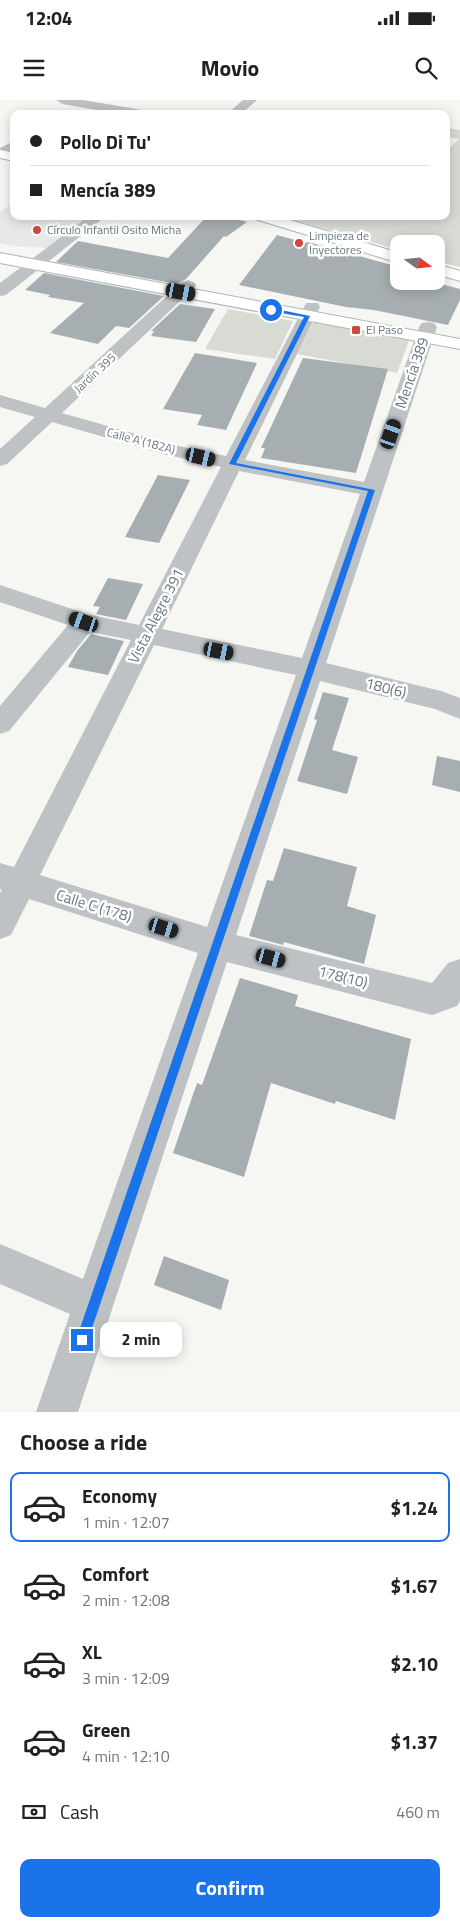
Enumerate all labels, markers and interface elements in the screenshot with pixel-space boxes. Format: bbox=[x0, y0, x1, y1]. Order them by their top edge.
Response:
text: 12:04 bbox=[25, 3, 72, 32]
text: Movio bbox=[201, 51, 259, 85]
icon: menu bbox=[20, 54, 48, 82]
icon: search bbox=[412, 54, 440, 82]
text: Pollo Di Tu' bbox=[60, 127, 151, 156]
text: Mencía 389 bbox=[60, 175, 156, 204]
place label: Círculo Infantil Osito Micha bbox=[47, 220, 181, 239]
marker: Círculo Infantil Osito Micha bbox=[31, 224, 43, 236]
place label: Limpieza de Inyectores bbox=[309, 226, 369, 259]
north arrow bbox=[390, 235, 445, 290]
map controls bbox=[390, 235, 445, 290]
marker: Limpieza de Inyectores bbox=[293, 237, 305, 249]
car bbox=[164, 282, 197, 302]
route start bbox=[260, 299, 282, 321]
place label: El Paso bbox=[366, 320, 403, 339]
marker: El Paso bbox=[350, 324, 362, 336]
street label: Mencía 389 bbox=[389, 334, 434, 412]
street label: Jardín 395 bbox=[69, 348, 120, 397]
car bbox=[379, 417, 402, 451]
street label: Calle A (182A) bbox=[105, 422, 178, 459]
car bbox=[184, 446, 217, 468]
street label: Vista Alegre 391 bbox=[122, 564, 189, 667]
car bbox=[67, 610, 100, 634]
car bbox=[202, 641, 235, 661]
street label: 180(6) bbox=[363, 671, 409, 704]
street label: Calle C (178) bbox=[53, 883, 135, 928]
car bbox=[147, 916, 180, 940]
car bbox=[254, 947, 287, 969]
street label: 178(10) bbox=[316, 959, 370, 994]
callout: 2 min bbox=[100, 1322, 182, 1358]
text: 2 min bbox=[122, 1327, 160, 1351]
route end bbox=[71, 1329, 93, 1351]
text: Choose a ride bbox=[20, 1425, 147, 1459]
text: Economy bbox=[82, 1481, 157, 1510]
icon: car bbox=[22, 1485, 67, 1530]
text: $1.24 bbox=[391, 1493, 438, 1522]
text: 1 min · 12:07 bbox=[82, 1510, 170, 1534]
text: Comfort bbox=[82, 1559, 149, 1588]
icon: car bbox=[22, 1563, 67, 1608]
text: $1.67 bbox=[391, 1571, 438, 1600]
text: 2 min · 12:08 bbox=[82, 1588, 170, 1612]
text: XL bbox=[82, 1637, 102, 1666]
icon: car bbox=[22, 1641, 67, 1686]
text: $2.10 bbox=[391, 1649, 438, 1678]
text: 3 min · 12:09 bbox=[82, 1666, 170, 1690]
text: Green bbox=[82, 1715, 131, 1744]
icon: car bbox=[22, 1719, 67, 1764]
text: $1.37 bbox=[391, 1727, 438, 1756]
text: 4 min · 12:10 bbox=[82, 1744, 170, 1768]
text: Cash bbox=[60, 1797, 99, 1826]
icon: cash bbox=[20, 1798, 48, 1826]
text: 460 m bbox=[396, 1800, 440, 1824]
button: Confirm bbox=[20, 1859, 440, 1917]

